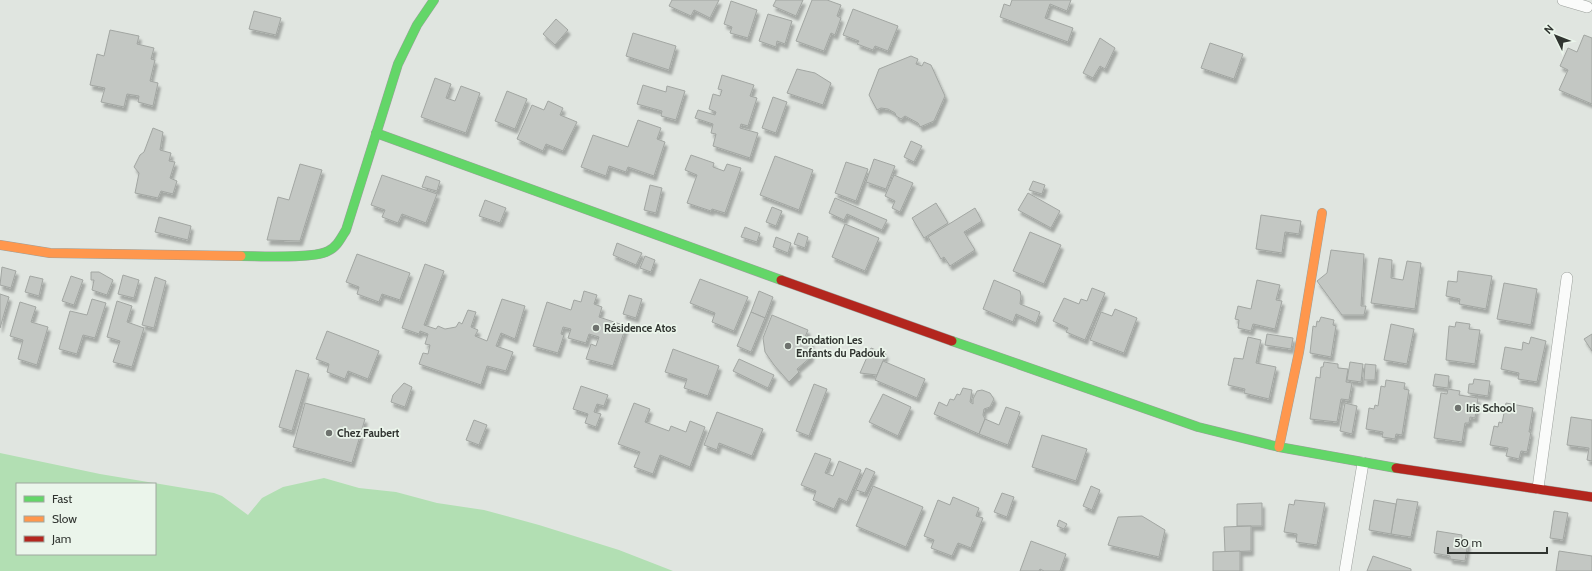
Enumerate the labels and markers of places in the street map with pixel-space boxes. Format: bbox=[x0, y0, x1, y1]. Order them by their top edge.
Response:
place label: Résidence Atos bbox=[604, 321, 676, 335]
marker: Résidence Atos bbox=[591, 323, 601, 333]
place label: Fondation Les Enfants du Padouk bbox=[796, 333, 886, 360]
marker: Fondation Les Enfants du Padouk bbox=[783, 341, 793, 351]
place label: Iris School bbox=[1466, 401, 1515, 415]
marker: Iris School bbox=[1453, 403, 1463, 413]
place label: Chez Faubert bbox=[337, 426, 400, 440]
marker: Chez Faubert bbox=[324, 428, 334, 438]

